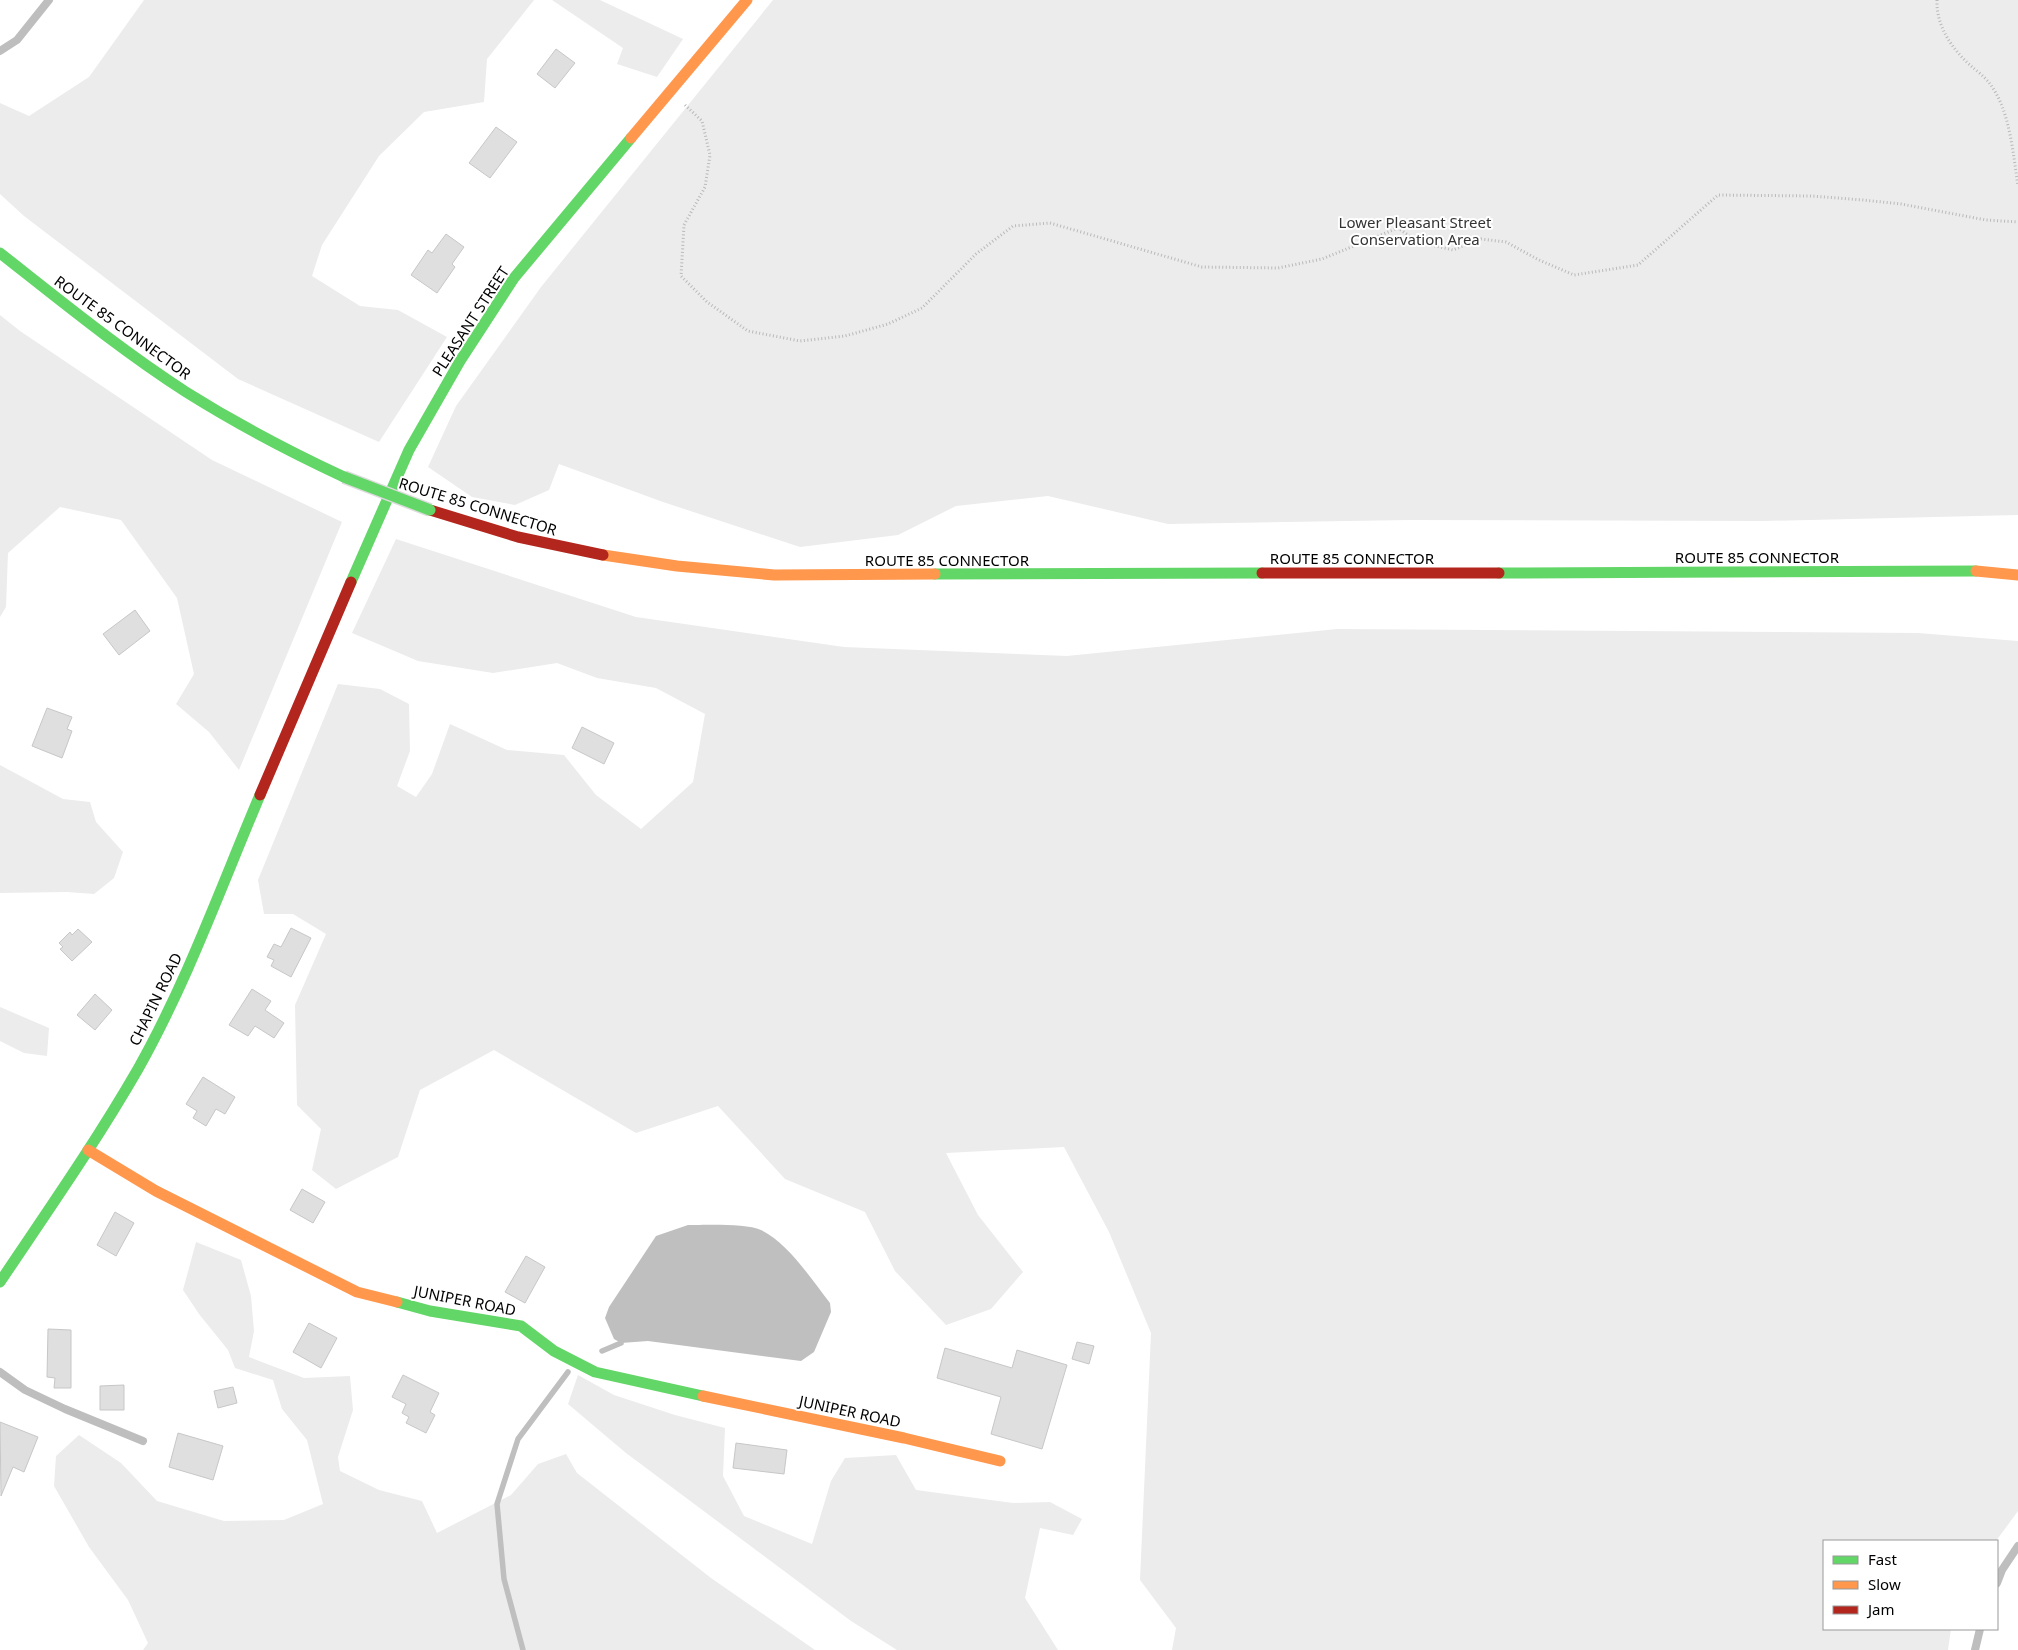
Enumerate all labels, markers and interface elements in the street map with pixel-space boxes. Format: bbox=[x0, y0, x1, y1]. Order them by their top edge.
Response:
park label: Lower Pleasant Street Conservation Area bbox=[1339, 212, 1492, 249]
street label: PLEASANT STREET bbox=[427, 262, 513, 380]
street label: ROUTE 85 CONNECTOR bbox=[51, 271, 196, 384]
street label: ROUTE 85 CONNECTOR bbox=[397, 472, 560, 540]
street label: ROUTE 85 CONNECTOR bbox=[1675, 547, 1840, 567]
street label: ROUTE 85 CONNECTOR bbox=[1270, 548, 1435, 568]
street label: ROUTE 85 CONNECTOR bbox=[865, 550, 1030, 570]
street label: CHAPIN ROAD bbox=[124, 949, 186, 1049]
street label: JUNIPER ROAD bbox=[410, 1280, 518, 1320]
street label: JUNIPER ROAD bbox=[795, 1390, 903, 1432]
legend bbox=[1823, 1540, 1998, 1630]
text: Fast bbox=[1868, 1549, 1897, 1569]
text: Slow bbox=[1868, 1574, 1901, 1594]
text: Jam bbox=[1866, 1599, 1895, 1619]

